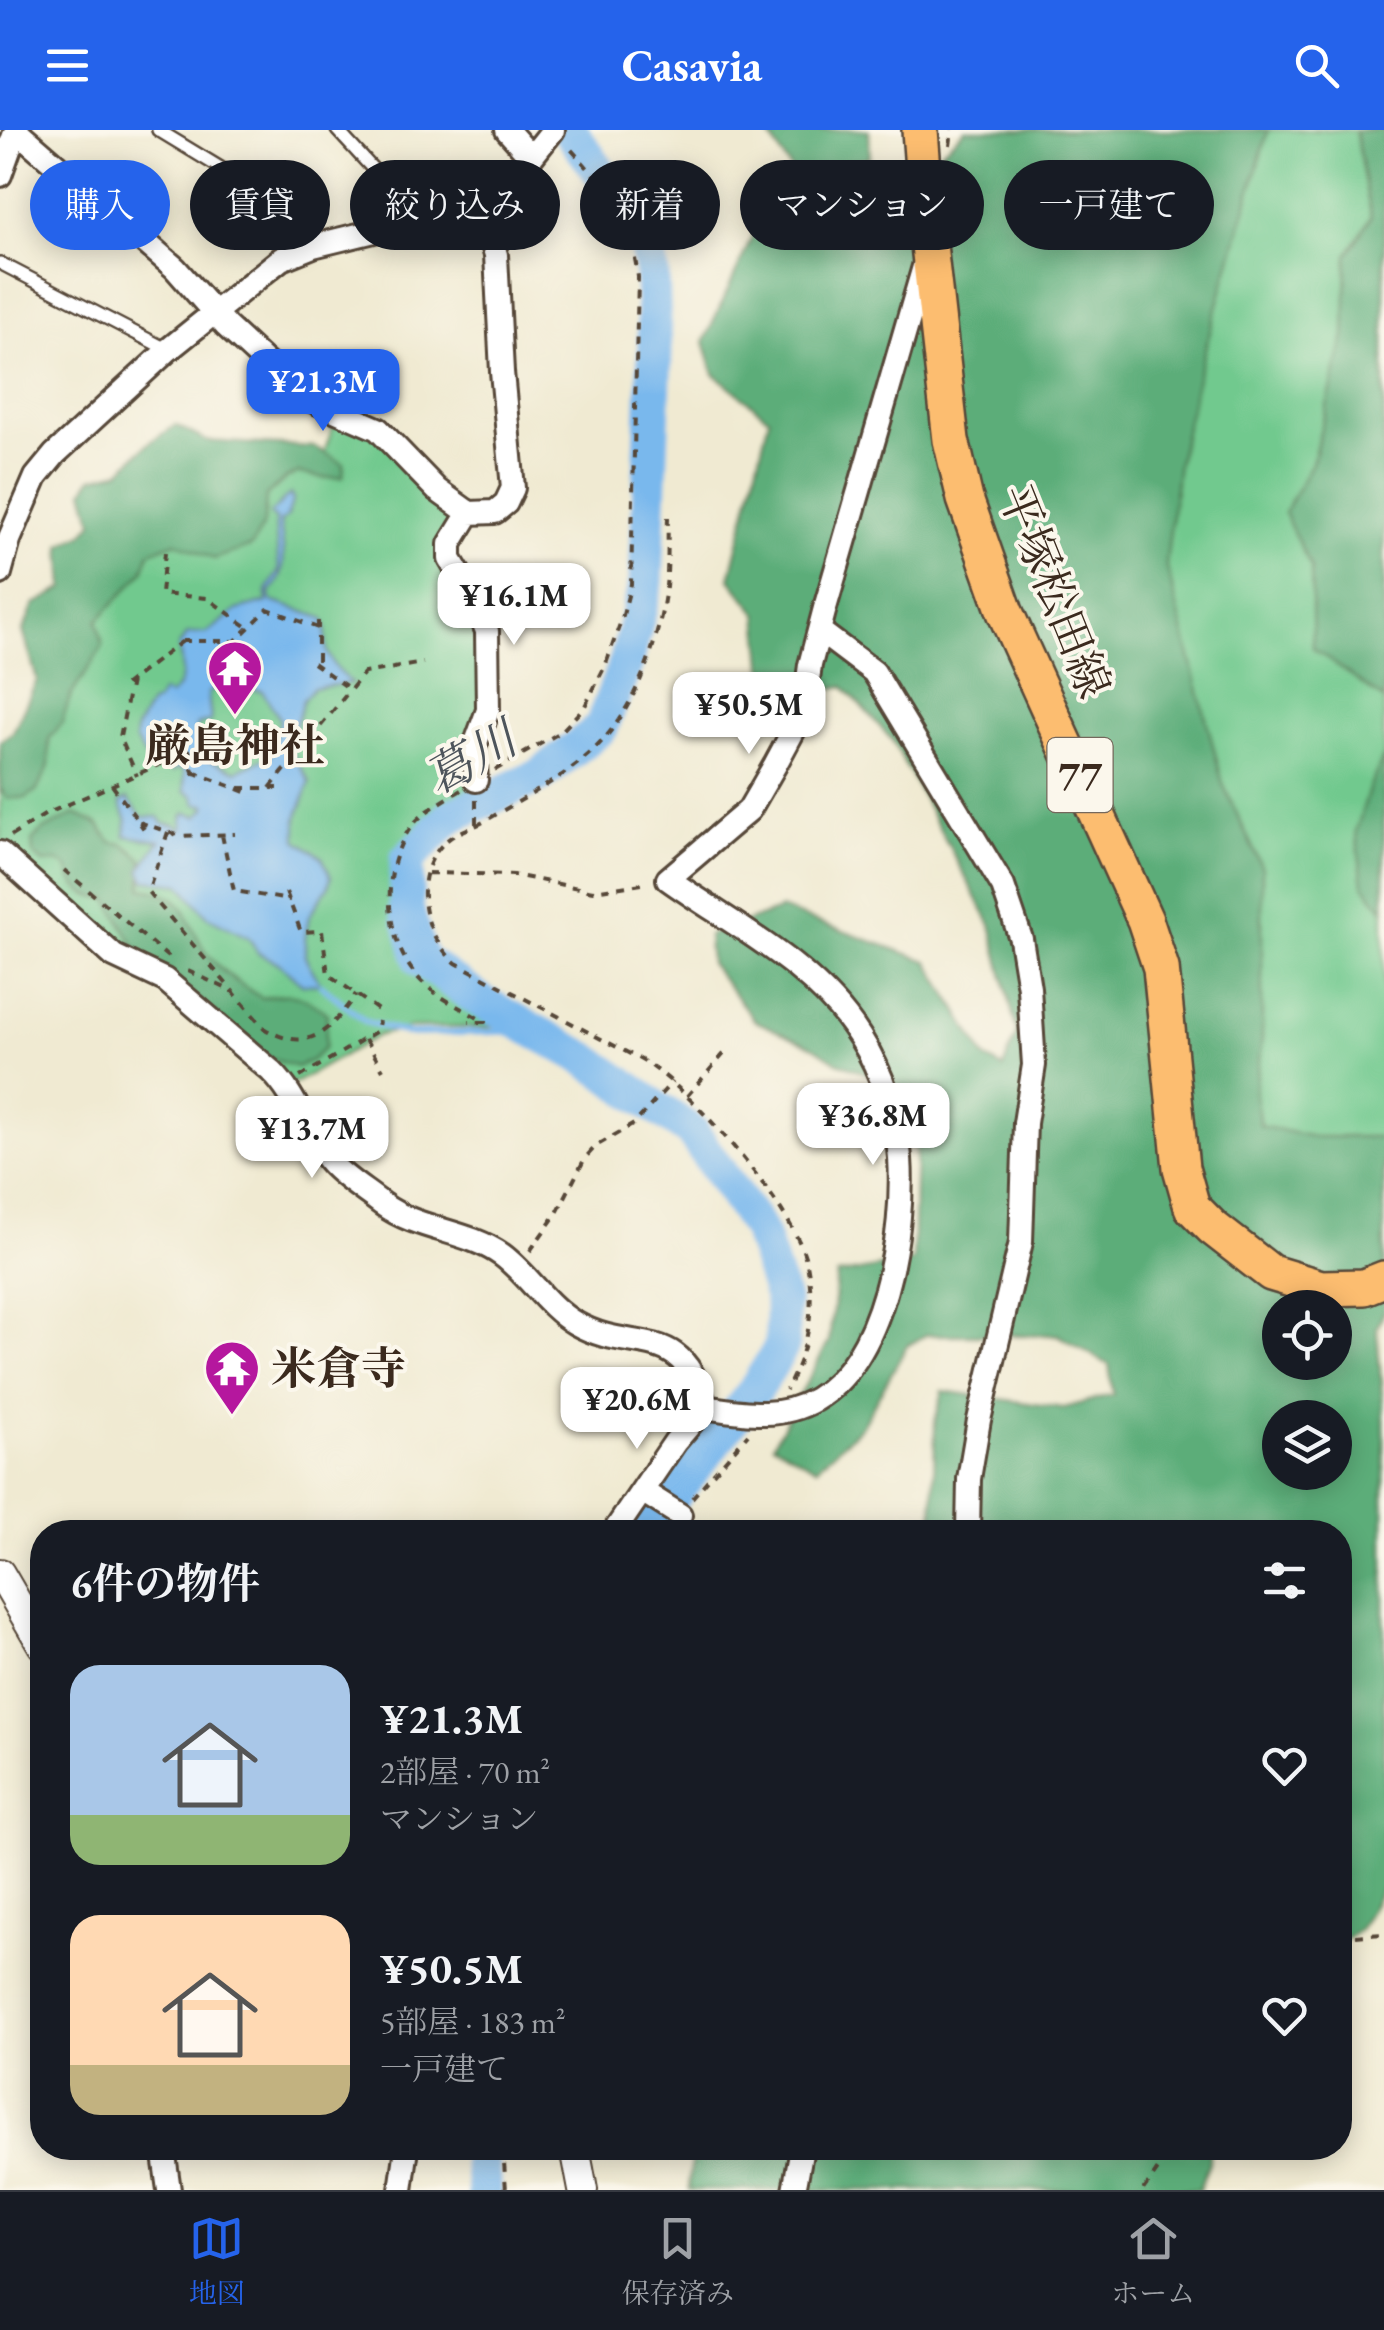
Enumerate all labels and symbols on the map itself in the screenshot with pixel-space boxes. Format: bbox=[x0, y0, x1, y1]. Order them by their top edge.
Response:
pin: ¥21.3M bbox=[242, 349, 404, 434]
street label: 平塚松田線 bbox=[986, 476, 1124, 706]
pin: ¥16.1M bbox=[433, 563, 595, 648]
temple icon: 厳島神社 bbox=[205, 638, 265, 717]
pin: ¥50.5M bbox=[668, 672, 830, 757]
water label: 葛川 bbox=[413, 705, 531, 809]
place label: 厳島神社 bbox=[145, 716, 325, 774]
road number: 77 bbox=[1048, 738, 1112, 812]
pin: ¥36.8M bbox=[792, 1083, 954, 1168]
pin: ¥13.7M bbox=[231, 1096, 393, 1181]
temple icon: 米倉寺 bbox=[202, 1338, 262, 1417]
place label: 米倉寺 bbox=[271, 1339, 406, 1397]
pin: ¥20.6M bbox=[556, 1367, 718, 1452]

